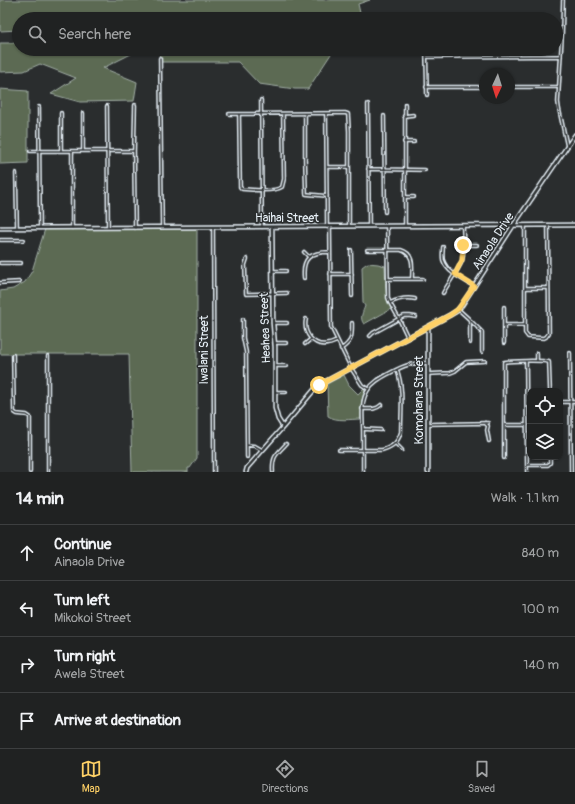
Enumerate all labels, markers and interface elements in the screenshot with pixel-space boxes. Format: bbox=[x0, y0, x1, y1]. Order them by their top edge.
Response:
search box bbox=[12, 12, 563, 56]
icon: search bbox=[26, 23, 48, 45]
text: Search here bbox=[58, 25, 131, 44]
north arrow bbox=[479, 68, 515, 104]
street label: Ainaola Drive bbox=[469, 210, 518, 273]
street label: Haihai Street bbox=[255, 211, 319, 226]
route end bbox=[454, 236, 472, 254]
street label: Heahea Street bbox=[257, 292, 274, 364]
street label: Iwalani Street bbox=[197, 315, 212, 385]
street label: Komohana Street bbox=[412, 355, 427, 444]
route start bbox=[310, 376, 328, 394]
map controls bbox=[527, 388, 563, 460]
button: locate bbox=[527, 388, 563, 424]
button: layers bbox=[527, 424, 563, 460]
text: 14 min bbox=[16, 488, 64, 509]
text: Walk · 1.1 km bbox=[491, 490, 559, 506]
text: Continue bbox=[54, 535, 112, 554]
icon: ahead bbox=[16, 542, 38, 564]
text: 840 m bbox=[522, 545, 559, 561]
text: Ainaola Drive bbox=[54, 554, 125, 570]
text: Turn left bbox=[54, 591, 110, 610]
icon: left bbox=[16, 598, 38, 620]
text: 100 m bbox=[522, 601, 559, 617]
text: Mikokoi Street bbox=[54, 610, 131, 626]
text: Turn right bbox=[54, 647, 115, 666]
icon: right bbox=[16, 654, 38, 676]
text: 140 m bbox=[523, 657, 559, 673]
text: Awela Street bbox=[54, 666, 124, 682]
icon: arrive bbox=[16, 710, 38, 732]
text: Arrive at destination bbox=[54, 711, 181, 730]
tab: Map bbox=[80, 758, 102, 795]
tab: Directions bbox=[262, 758, 308, 795]
tab: Saved bbox=[468, 758, 495, 795]

